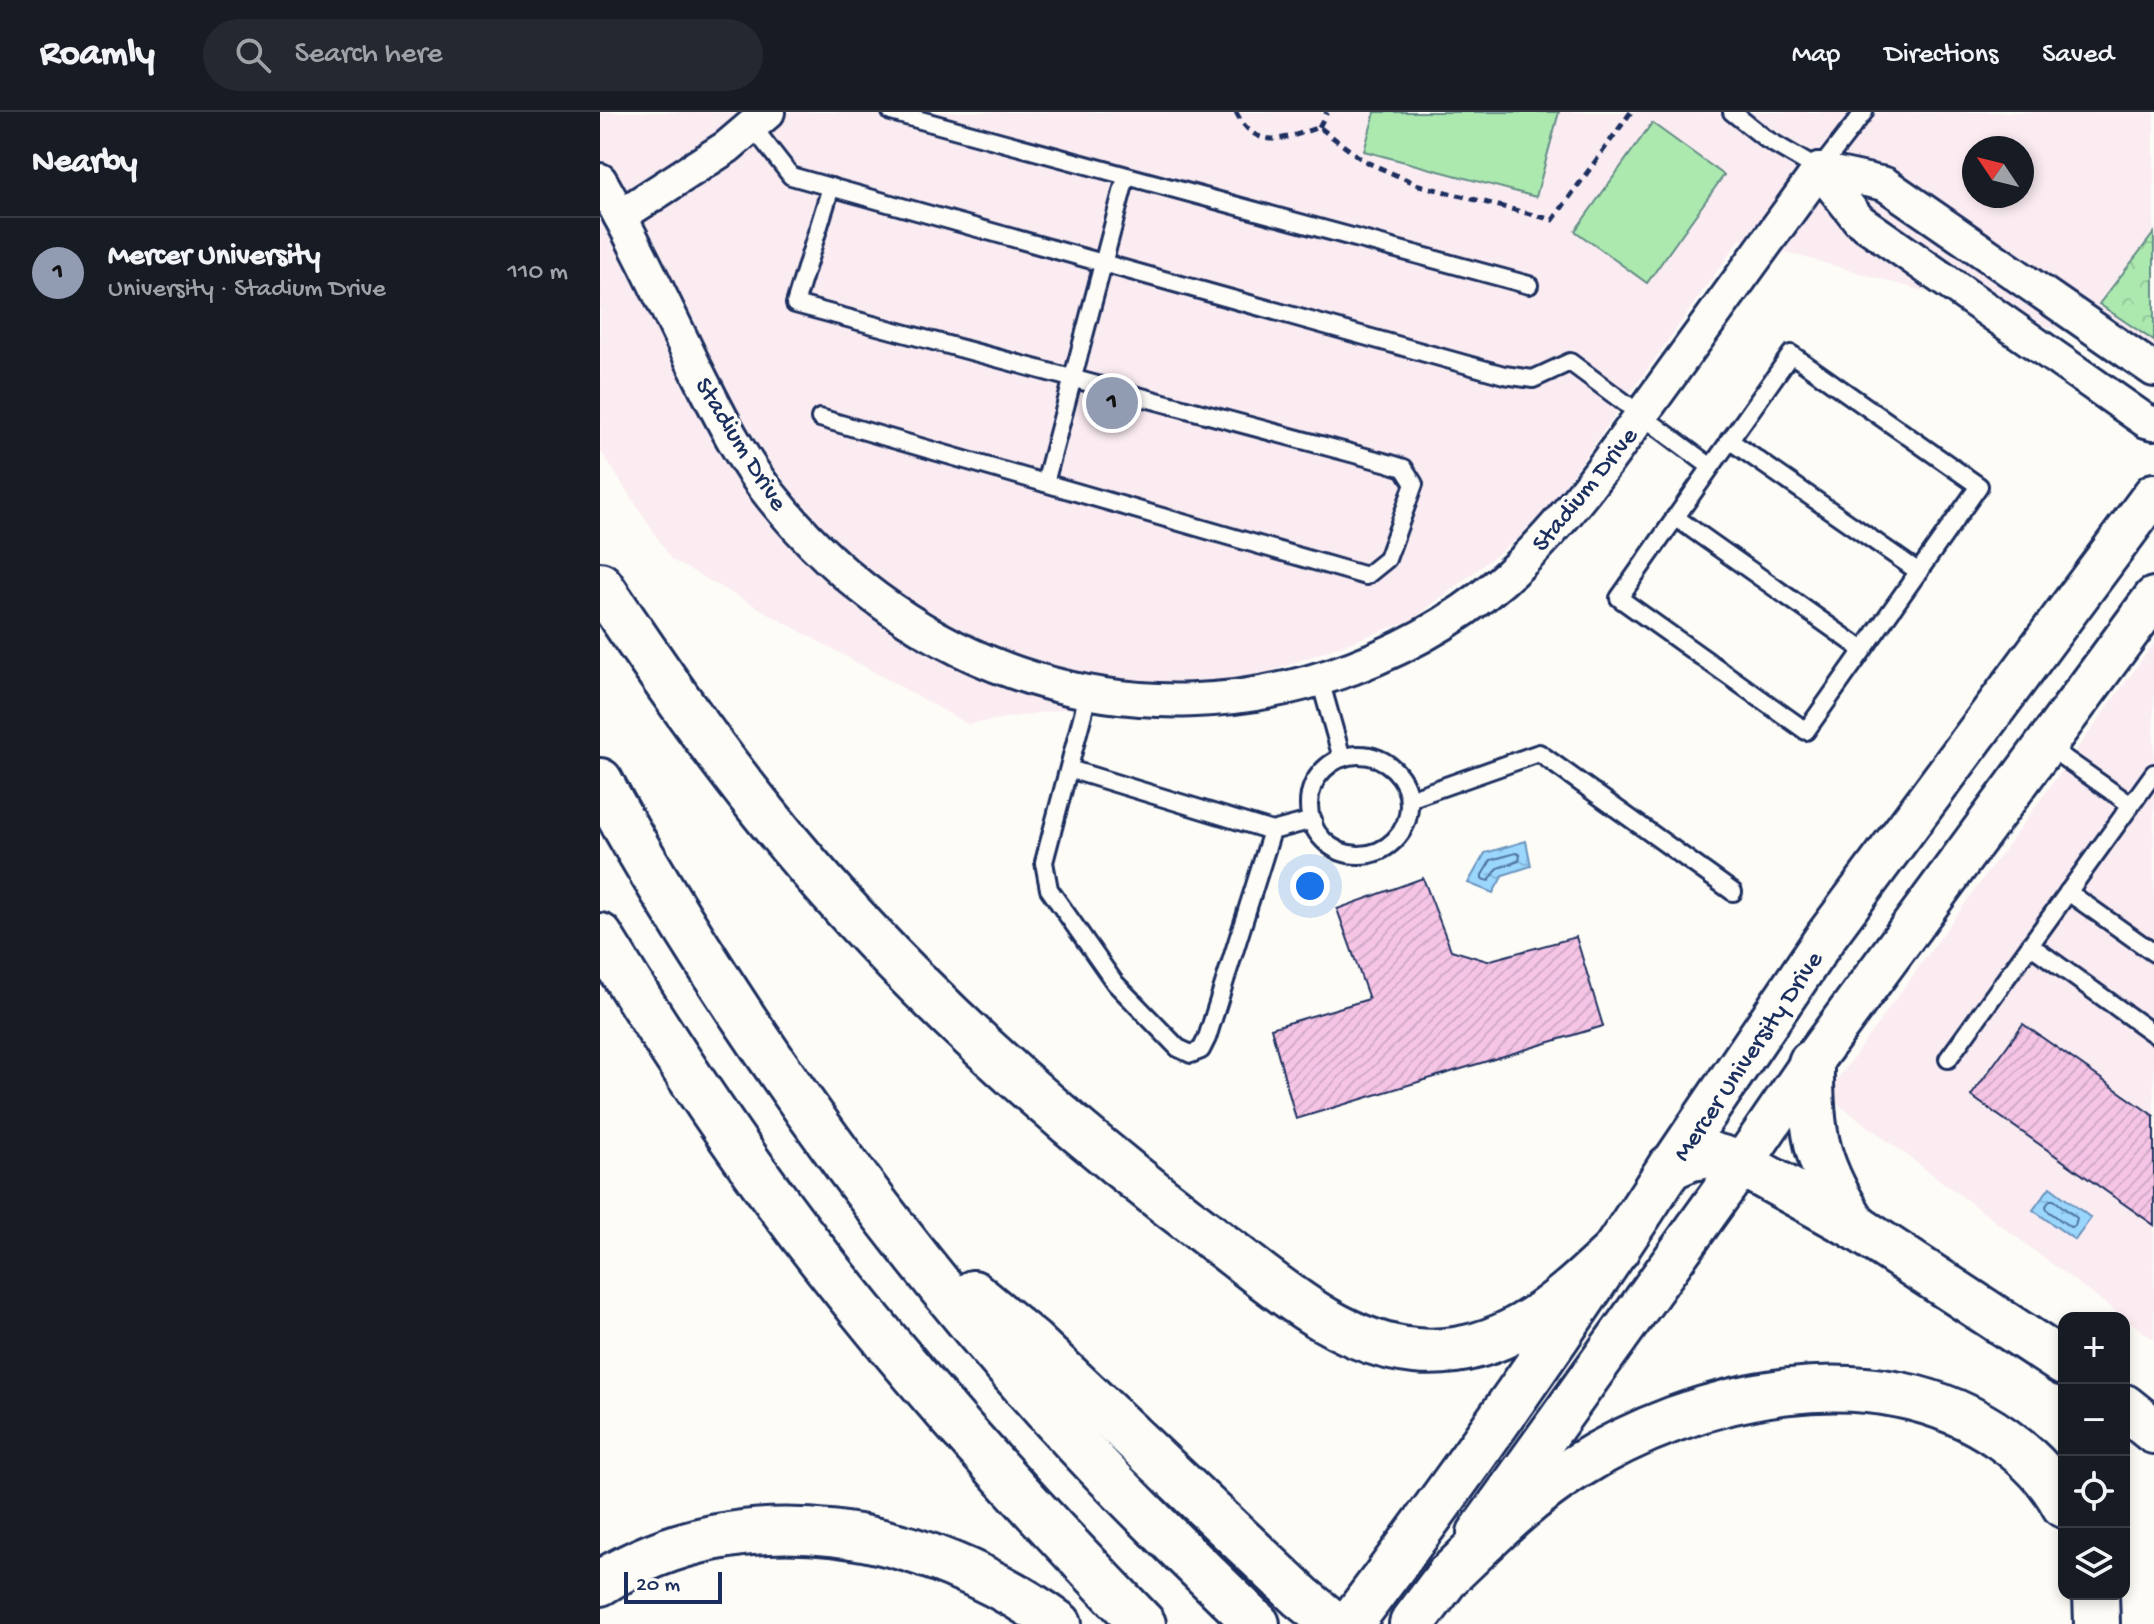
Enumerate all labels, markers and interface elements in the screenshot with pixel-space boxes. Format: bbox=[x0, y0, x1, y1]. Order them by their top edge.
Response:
search box bbox=[203, 19, 763, 91]
text: Roamly bbox=[40, 33, 155, 77]
icon: search bbox=[231, 33, 275, 77]
text: Search here bbox=[295, 38, 443, 73]
text: Map bbox=[1792, 39, 1840, 72]
text: Directions bbox=[1884, 39, 1998, 72]
text: Saved bbox=[2042, 39, 2114, 72]
north arrow bbox=[1962, 136, 2034, 208]
text: Nearby bbox=[32, 144, 137, 184]
text: Mercer University bbox=[108, 240, 320, 275]
text: 1 bbox=[53, 258, 63, 289]
text: 110 m bbox=[508, 258, 568, 289]
text: University · Stadium Drive bbox=[108, 275, 386, 306]
street label: Stadium Drive bbox=[686, 373, 793, 518]
pin: 1 bbox=[1086, 373, 1138, 433]
street label: Stadium Drive bbox=[1527, 422, 1647, 559]
your location bbox=[1290, 866, 1330, 906]
street label: Mercer University Drive bbox=[1668, 946, 1832, 1168]
map controls bbox=[2058, 1312, 2130, 1600]
button: + bbox=[2058, 1312, 2130, 1384]
button: − bbox=[2058, 1384, 2130, 1456]
button: locate bbox=[2058, 1456, 2130, 1528]
button: layers bbox=[2058, 1528, 2130, 1600]
scale bar bbox=[624, 1568, 722, 1604]
text: 20 m bbox=[636, 1573, 680, 1599]

